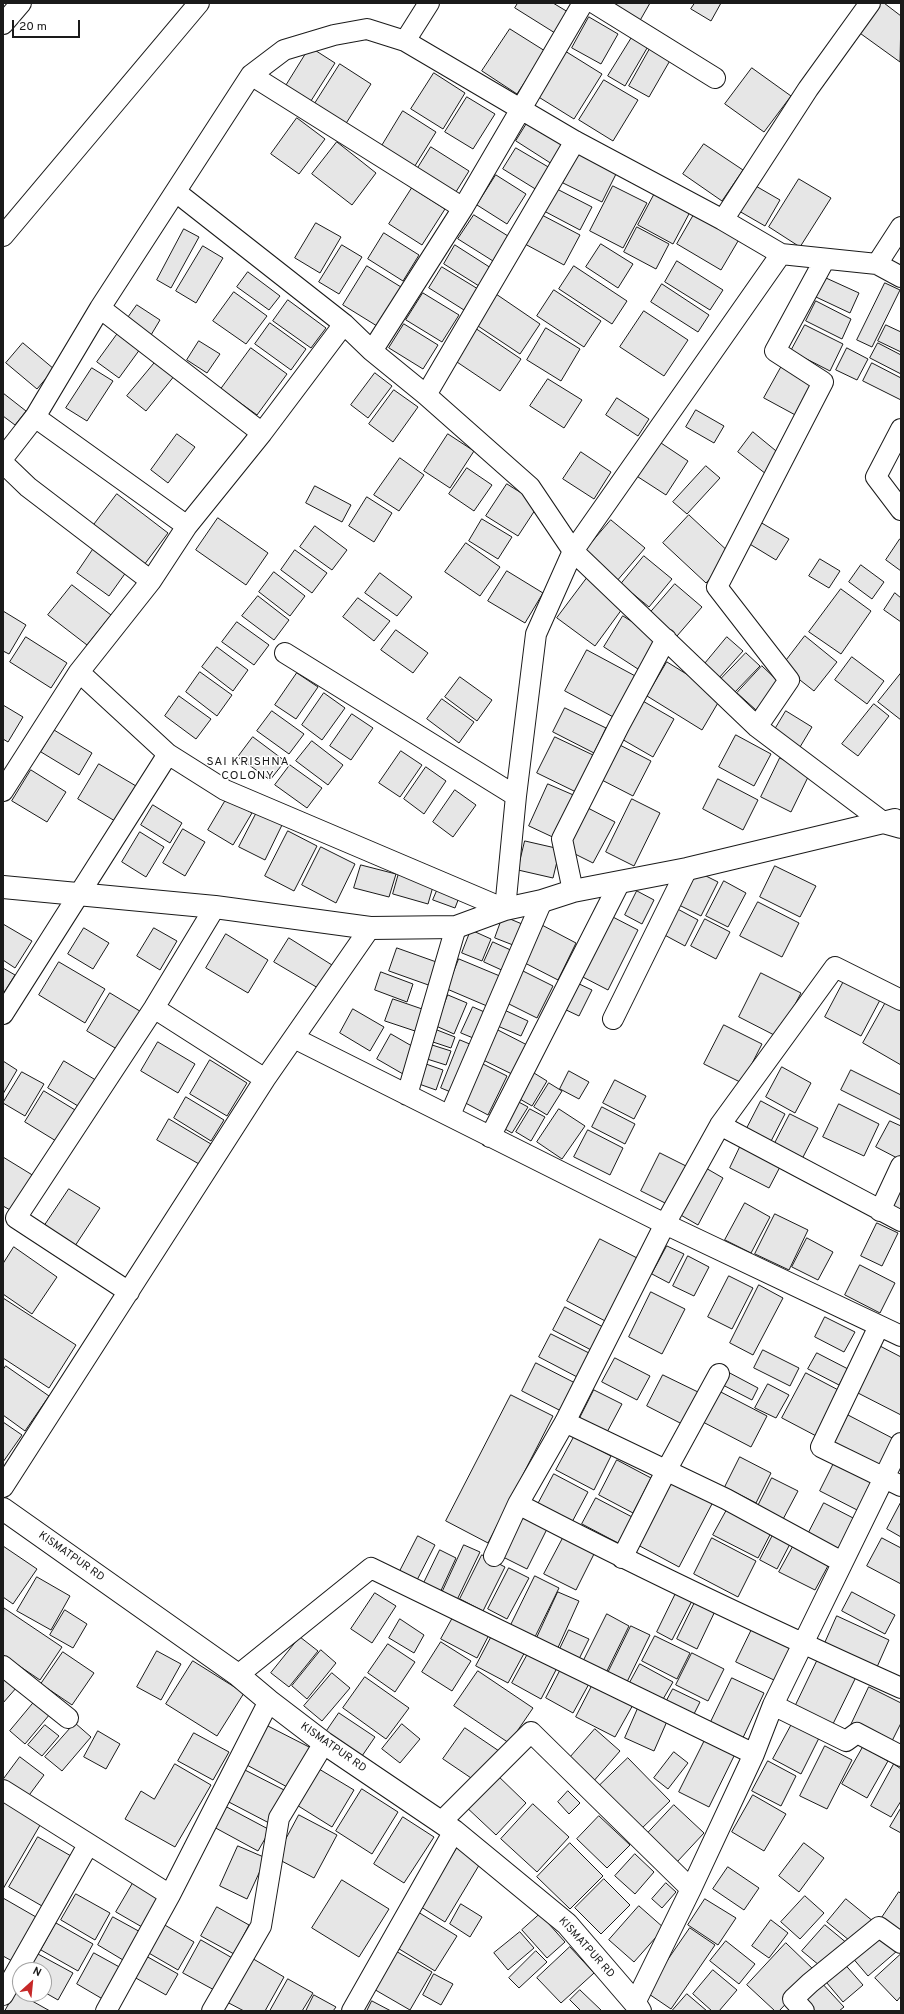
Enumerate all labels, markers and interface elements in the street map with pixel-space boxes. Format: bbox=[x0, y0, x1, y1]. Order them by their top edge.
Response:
scale bar bbox=[14, 12, 82, 38]
text: 20 m bbox=[19, 19, 47, 35]
district label: SAI KRISHNA COLONY bbox=[206, 756, 290, 784]
street label: KISMATPUR RD bbox=[36, 1529, 106, 1585]
street label: KISMATPUR RD bbox=[298, 1720, 368, 1776]
street label: KISMATPUR RD bbox=[555, 1915, 617, 1981]
north arrow bbox=[12, 1962, 52, 2002]
text: N bbox=[30, 1964, 44, 1980]

